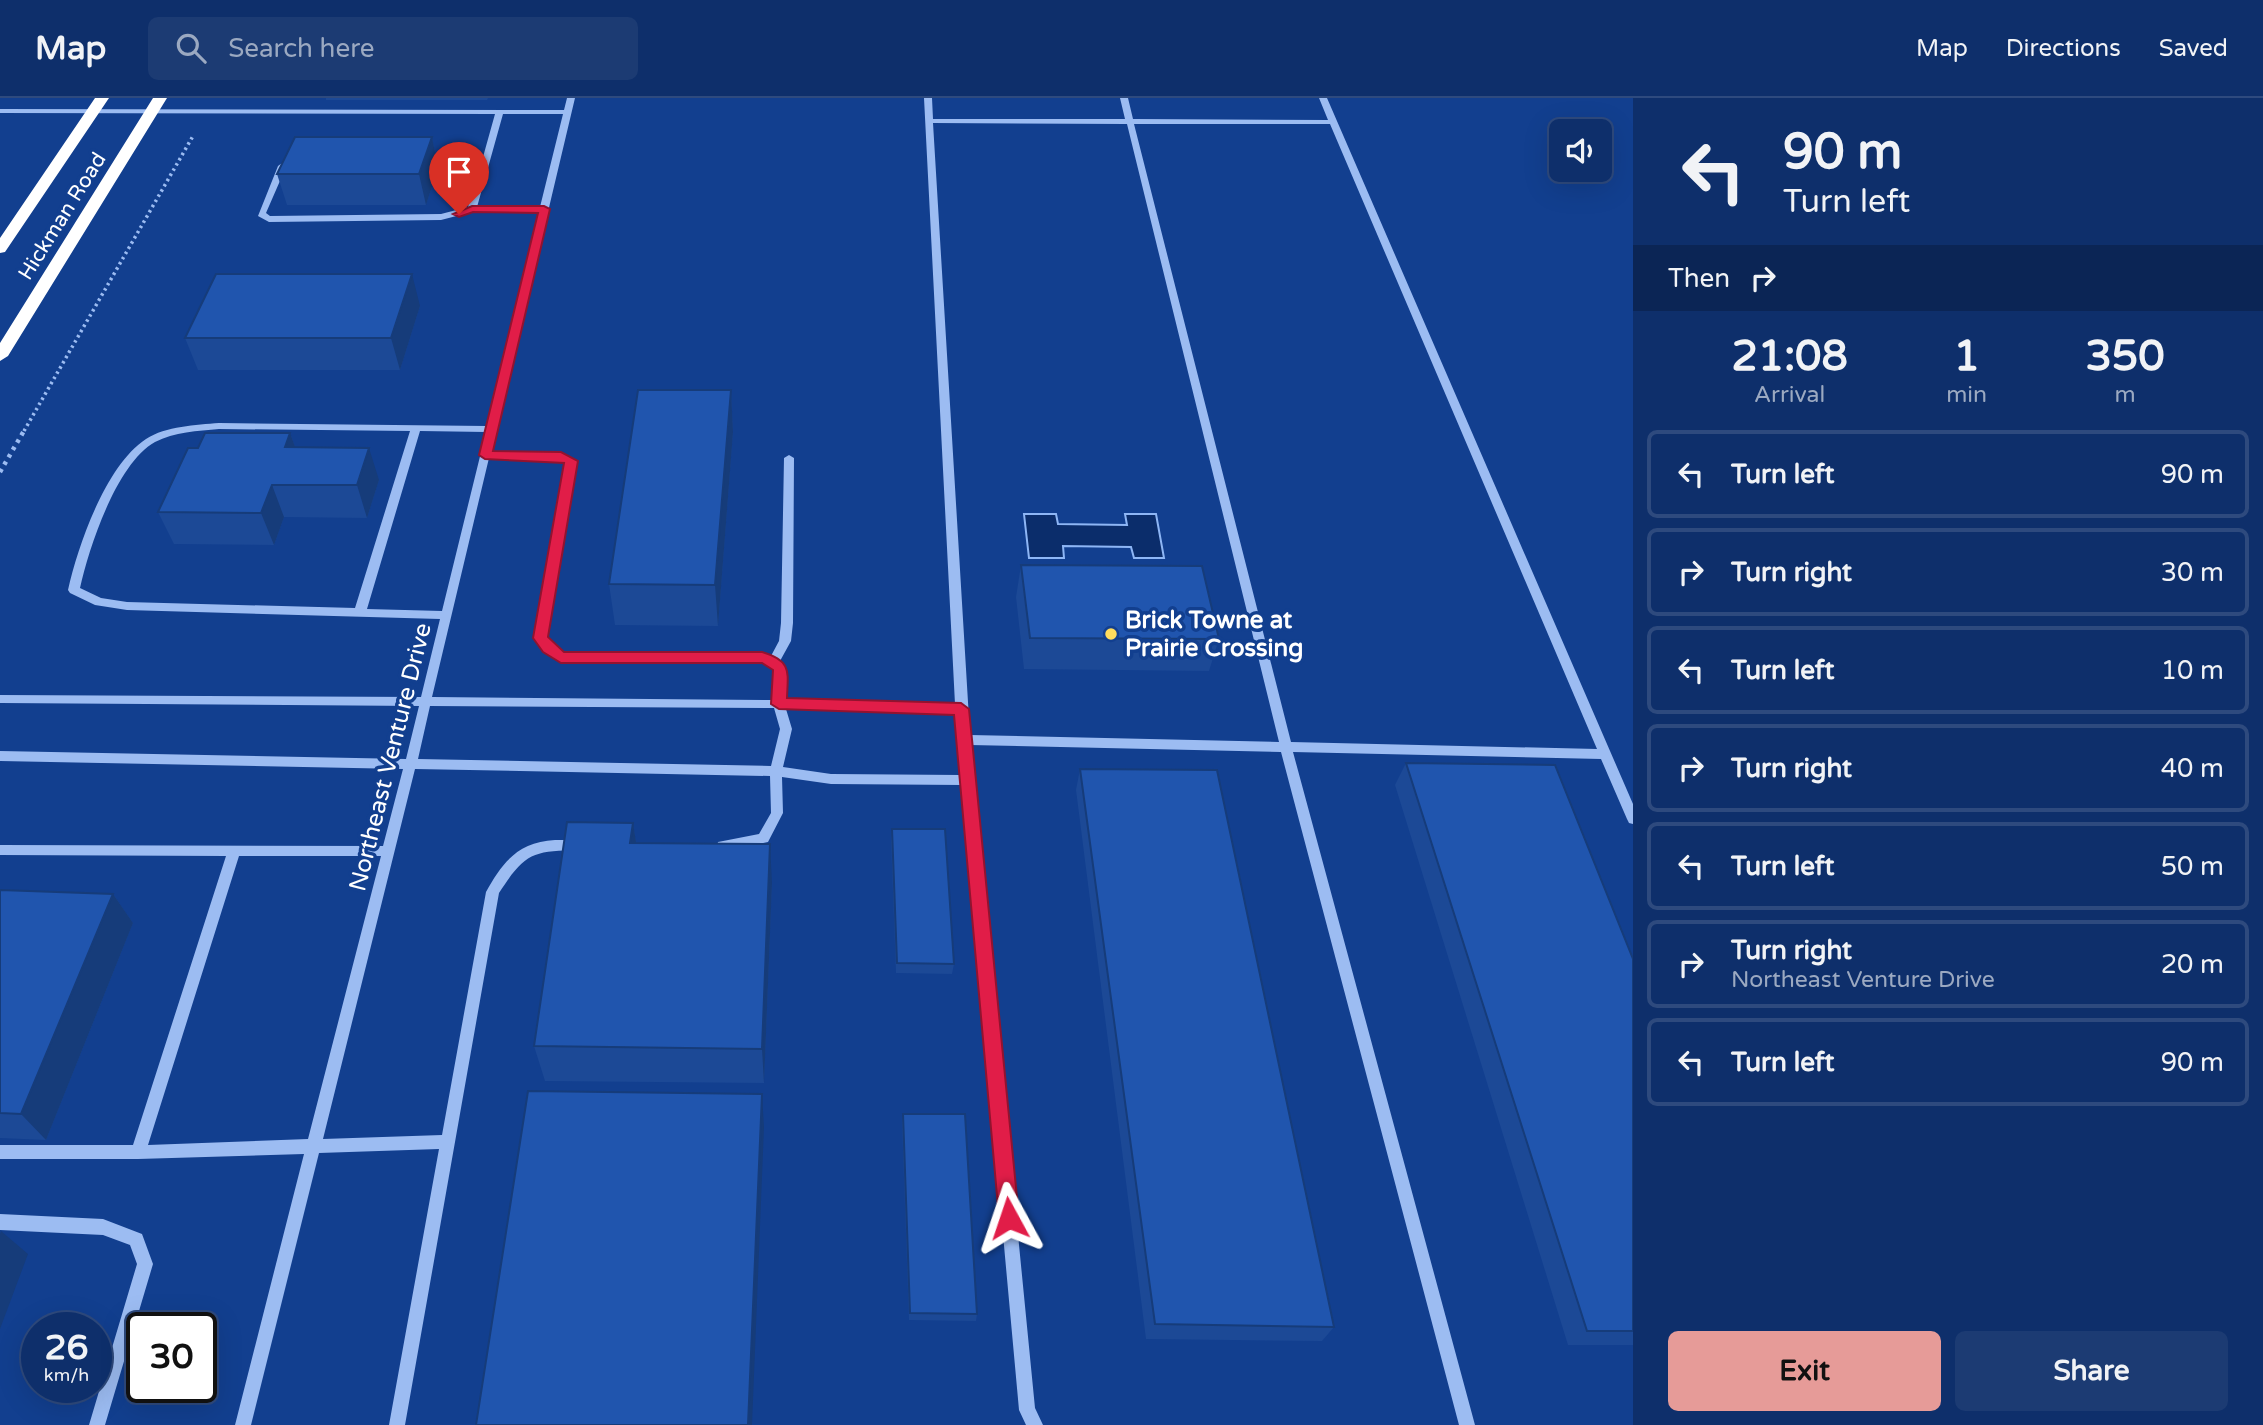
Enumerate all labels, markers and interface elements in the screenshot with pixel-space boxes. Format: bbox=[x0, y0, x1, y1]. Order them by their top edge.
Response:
search box bbox=[148, 17, 638, 80]
text: Map bbox=[35, 29, 106, 68]
icon: search bbox=[172, 29, 210, 67]
text: Search here bbox=[228, 33, 374, 64]
text: Map bbox=[1916, 34, 1968, 63]
text: Directions bbox=[2006, 34, 2121, 63]
text: Saved bbox=[2159, 34, 2228, 63]
map controls bbox=[1549, 119, 1612, 182]
button: sound bbox=[1549, 119, 1612, 182]
text: 90 m bbox=[1783, 123, 1902, 182]
icon: left bbox=[1668, 126, 1759, 217]
pin bbox=[429, 142, 489, 214]
street label: Hickman Road bbox=[13, 148, 112, 285]
icon: arrive bbox=[440, 153, 478, 191]
text: Turn left bbox=[1783, 183, 1910, 221]
icon: right bbox=[1744, 259, 1782, 297]
text: Then bbox=[1668, 263, 1730, 294]
text: 21:08 bbox=[1731, 331, 1848, 382]
text: 1 bbox=[1953, 331, 1980, 382]
text: 350 bbox=[2085, 331, 2165, 382]
text: Arrival bbox=[1754, 381, 1825, 409]
text: min bbox=[1946, 381, 1987, 409]
text: m bbox=[2114, 381, 2136, 409]
icon: left bbox=[1672, 455, 1710, 493]
text: Turn left bbox=[1731, 459, 1834, 490]
text: 90 m bbox=[2161, 459, 2224, 490]
icon: right bbox=[1672, 553, 1710, 591]
text: Turn right bbox=[1731, 557, 1852, 588]
text: 30 m bbox=[2161, 557, 2224, 588]
place label: Brick Towne at Prairie Crossing bbox=[1125, 606, 1303, 663]
street label: Northeast Venture Drive bbox=[343, 620, 438, 894]
marker: Brick Towne at Prairie Crossing bbox=[1103, 626, 1119, 642]
icon: left bbox=[1672, 651, 1710, 689]
text: Turn left bbox=[1731, 655, 1834, 686]
text: 10 m bbox=[2161, 655, 2224, 686]
icon: right bbox=[1672, 749, 1710, 787]
text: Turn right bbox=[1731, 753, 1852, 784]
text: 40 m bbox=[2161, 753, 2224, 784]
icon: left bbox=[1672, 847, 1710, 885]
text: Turn left bbox=[1731, 851, 1834, 882]
text: 50 m bbox=[2161, 851, 2224, 882]
text: Turn right bbox=[1731, 935, 1852, 966]
icon: right bbox=[1672, 945, 1710, 983]
text: 20 m bbox=[2161, 949, 2224, 980]
text: Northeast Venture Drive bbox=[1731, 966, 1995, 994]
icon: left bbox=[1672, 1043, 1710, 1081]
text: Turn left bbox=[1731, 1047, 1834, 1078]
text: 90 m bbox=[2161, 1047, 2224, 1078]
position arrow bbox=[972, 1181, 1046, 1255]
speed limit sign: 30 bbox=[126, 1312, 217, 1403]
text: 26 bbox=[45, 1327, 88, 1369]
button: Exit bbox=[1668, 1331, 1941, 1411]
button: Share bbox=[1955, 1331, 2228, 1411]
text: km/h bbox=[44, 1364, 89, 1386]

